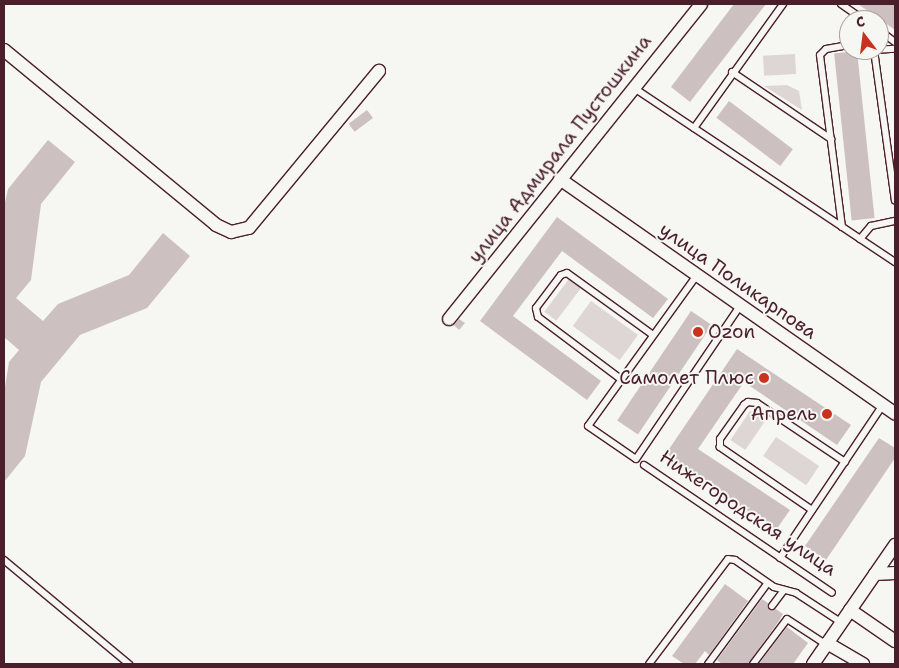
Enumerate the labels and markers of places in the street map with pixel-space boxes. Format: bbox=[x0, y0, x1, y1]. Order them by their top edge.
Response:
place label: Ozon bbox=[708, 321, 755, 343]
marker: Ozon bbox=[692, 326, 704, 338]
place label: Самолет Плюс bbox=[619, 367, 754, 389]
marker: Самолет Плюс bbox=[758, 372, 770, 384]
place label: Апрель bbox=[751, 403, 817, 425]
marker: Апрель bbox=[821, 408, 833, 420]

